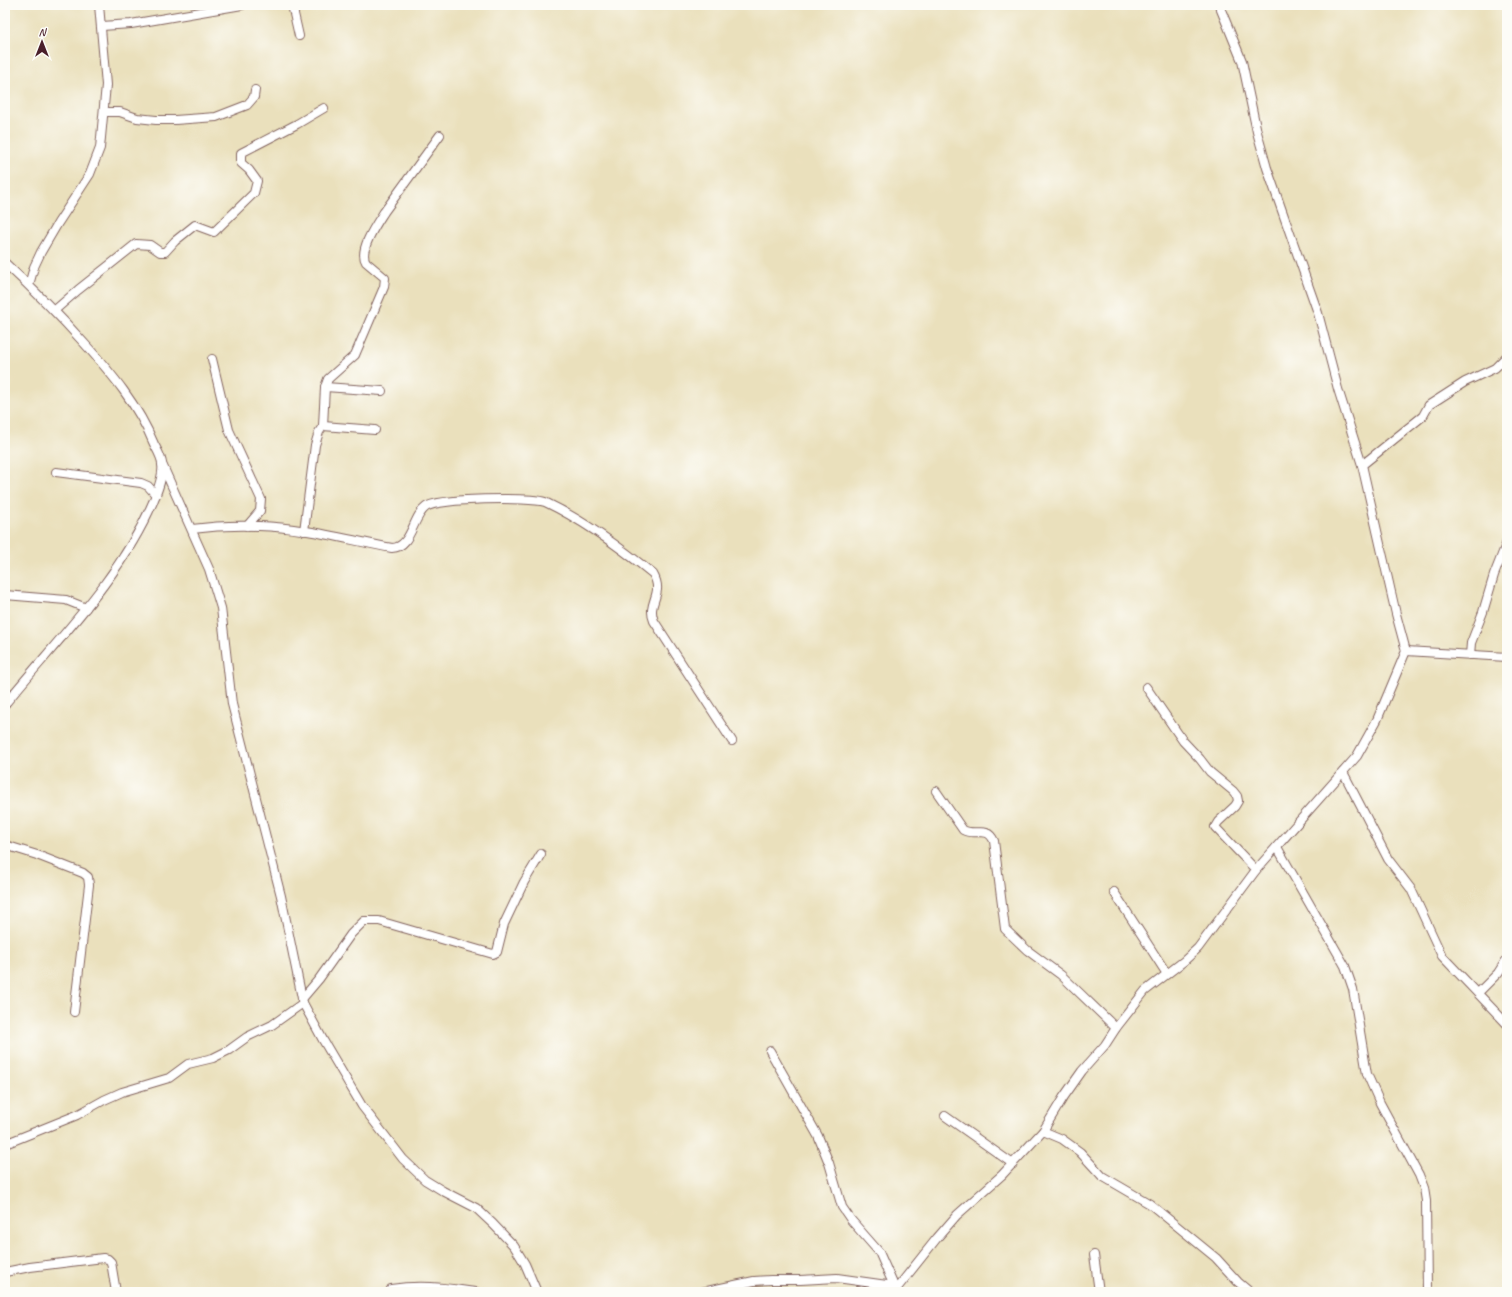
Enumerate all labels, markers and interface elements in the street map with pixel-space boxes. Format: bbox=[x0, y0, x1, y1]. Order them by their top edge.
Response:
north arrow bbox=[22, 22, 62, 62]
text: N bbox=[39, 25, 48, 39]

